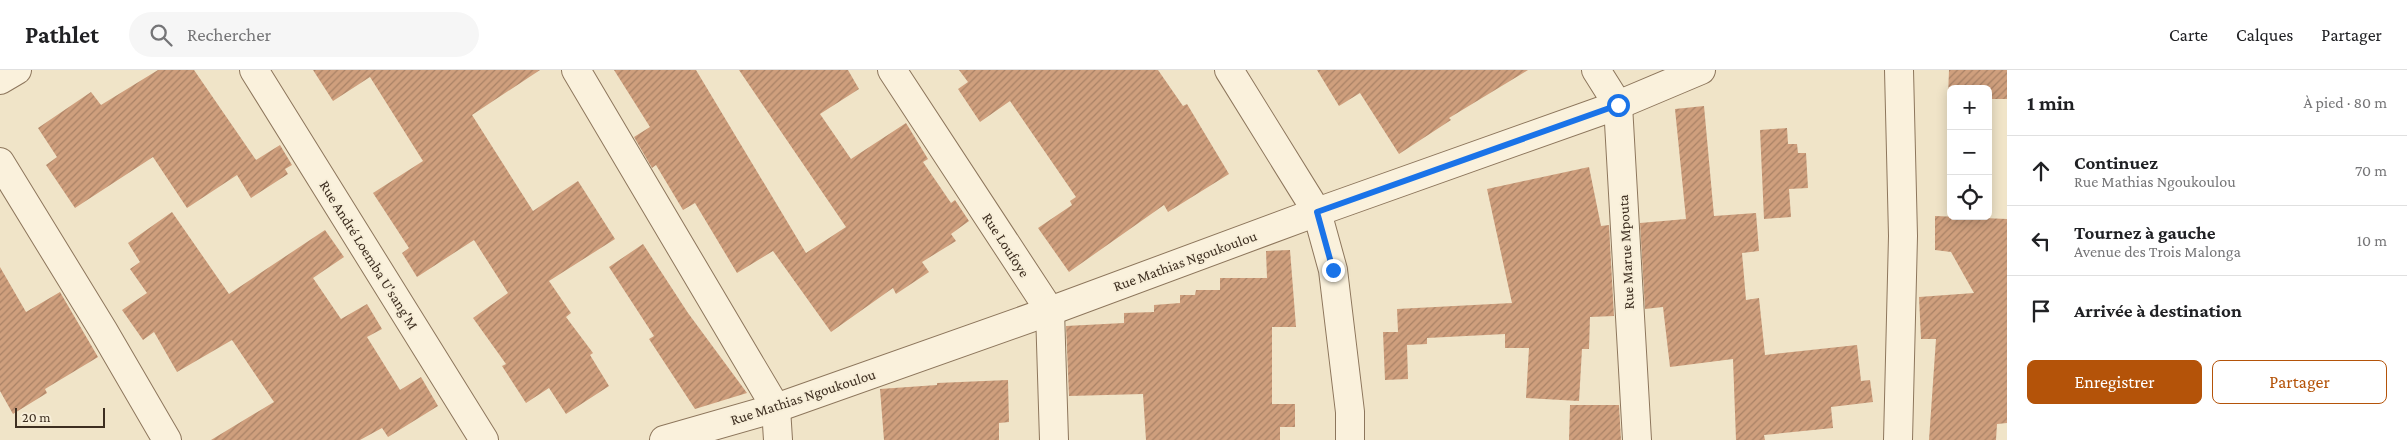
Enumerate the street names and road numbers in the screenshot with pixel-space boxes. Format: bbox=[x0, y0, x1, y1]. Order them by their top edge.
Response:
street label: Rue André Loemba U'sang'M bbox=[316, 178, 421, 333]
street label: Rue Marue Mpouta bbox=[1615, 194, 1638, 310]
street label: Rue Loufoye bbox=[978, 210, 1033, 281]
street label: Rue Mathias Ngoukoulou bbox=[1111, 228, 1259, 295]
street label: Rue Mathias Ngoukoulou bbox=[728, 366, 878, 429]

